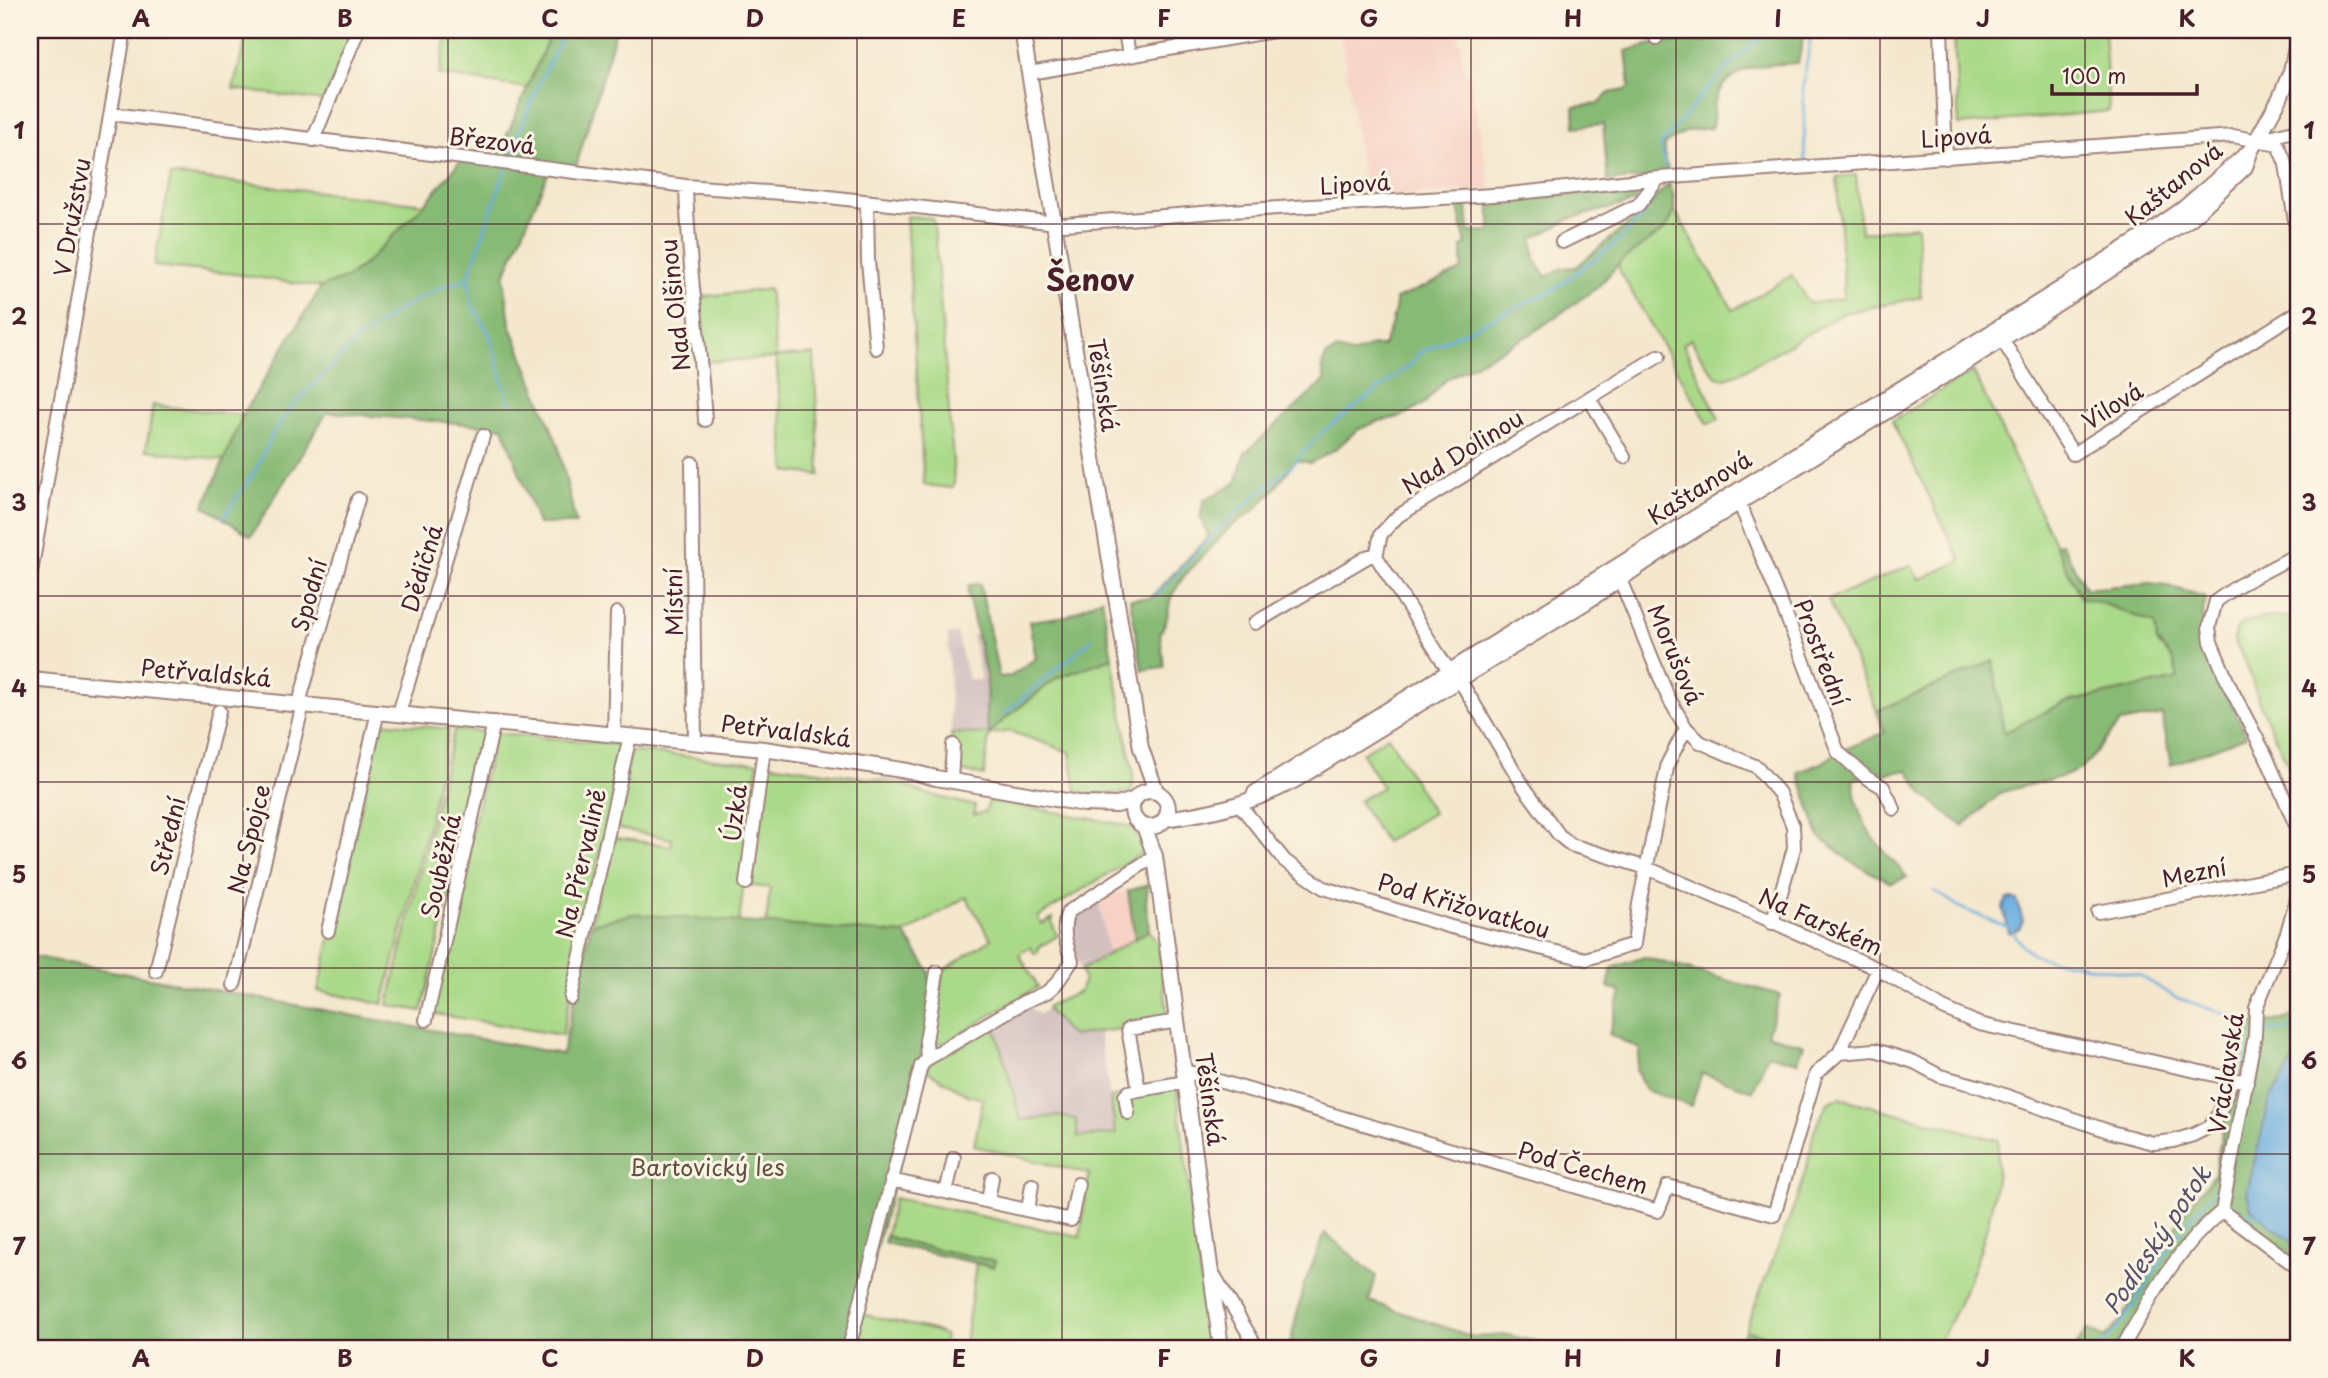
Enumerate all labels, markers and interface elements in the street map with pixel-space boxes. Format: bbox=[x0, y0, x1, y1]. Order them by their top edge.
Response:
text: A bbox=[132, 0, 150, 35]
text: B bbox=[337, 0, 353, 35]
text: C bbox=[541, 0, 559, 35]
text: D bbox=[746, 0, 764, 35]
text: E bbox=[952, 0, 966, 35]
text: F bbox=[1157, 0, 1171, 35]
text: G bbox=[1360, 0, 1378, 35]
text: H bbox=[1564, 0, 1582, 35]
text: I bbox=[1774, 0, 1782, 35]
text: J bbox=[1976, 0, 1990, 35]
text: K bbox=[2179, 0, 2196, 35]
scale bar bbox=[2052, 52, 2197, 96]
text: 100 m bbox=[2062, 59, 2126, 91]
text: 1 bbox=[14, 112, 25, 147]
text: 1 bbox=[2304, 112, 2315, 147]
street label: Lipová bbox=[1919, 116, 1993, 156]
street label: Březová bbox=[447, 117, 537, 163]
street label: Kaštanová bbox=[2117, 133, 2229, 233]
street label: V Družstvu bbox=[43, 155, 99, 279]
street label: Lipová bbox=[1318, 163, 1392, 203]
street label: Nad Olšinou bbox=[650, 237, 698, 373]
district label: Šenov bbox=[1046, 256, 1134, 301]
text: 2 bbox=[11, 298, 27, 333]
text: 2 bbox=[2301, 298, 2317, 333]
street label: Těšínská bbox=[1079, 336, 1129, 435]
street label: Vilová bbox=[2075, 373, 2149, 437]
street label: Nad Dolinou bbox=[1394, 400, 1530, 502]
street label: Kaštanová bbox=[1640, 441, 1758, 533]
text: 3 bbox=[11, 484, 27, 519]
text: 3 bbox=[2301, 484, 2317, 519]
street label: Dědičná bbox=[391, 519, 451, 616]
street label: Spodní bbox=[281, 554, 335, 636]
street label: Místní bbox=[655, 567, 691, 636]
street label: Prostřední bbox=[1786, 593, 1859, 711]
street label: Morušová bbox=[1639, 598, 1713, 710]
street label: Petřvaldská bbox=[139, 649, 273, 695]
text: 4 bbox=[11, 670, 27, 705]
text: 4 bbox=[2301, 670, 2317, 705]
street label: Petřvaldská bbox=[719, 705, 854, 755]
street label: Na Spojce bbox=[217, 780, 279, 898]
street label: Úzká bbox=[713, 782, 755, 844]
street label: Na Přervalině bbox=[546, 785, 614, 941]
street label: Střední bbox=[140, 792, 194, 879]
street label: Souběžná bbox=[411, 810, 469, 922]
street label: Mezní bbox=[2159, 849, 2230, 895]
text: 5 bbox=[12, 856, 26, 891]
text: 5 bbox=[2302, 856, 2316, 891]
street label: Pod Křižovatkou bbox=[1374, 864, 1554, 946]
street label: Na Farském bbox=[1753, 878, 1889, 964]
street label: Vráclavská bbox=[2198, 1009, 2252, 1136]
text: 6 bbox=[11, 1042, 27, 1077]
text: 6 bbox=[2301, 1042, 2317, 1077]
street label: Těšínská bbox=[1187, 1050, 1235, 1148]
street label: Pod Čechem bbox=[1514, 1132, 1652, 1202]
park label: Bartovický les bbox=[629, 1149, 785, 1184]
water label: Podleský potok bbox=[2093, 1157, 2220, 1321]
text: 7 bbox=[12, 1228, 26, 1263]
text: 7 bbox=[2302, 1228, 2316, 1263]
text: A bbox=[132, 1340, 150, 1375]
text: B bbox=[337, 1340, 353, 1375]
text: C bbox=[541, 1340, 559, 1375]
text: D bbox=[746, 1340, 764, 1375]
text: E bbox=[952, 1340, 966, 1375]
text: F bbox=[1157, 1340, 1171, 1375]
text: G bbox=[1360, 1340, 1378, 1375]
text: H bbox=[1564, 1340, 1582, 1375]
text: I bbox=[1774, 1340, 1782, 1375]
text: J bbox=[1976, 1340, 1990, 1375]
text: K bbox=[2179, 1340, 2196, 1375]

